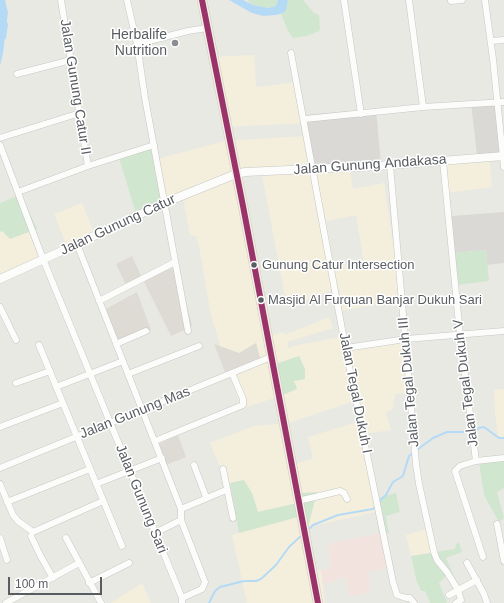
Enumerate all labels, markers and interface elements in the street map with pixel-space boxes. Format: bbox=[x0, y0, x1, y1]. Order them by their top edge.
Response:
street label: Jalan Gunung Catur II bbox=[56, 18, 94, 156]
place label: Herbalife Nutrition bbox=[111, 27, 167, 60]
marker: Herbalife Nutrition bbox=[170, 38, 180, 48]
street label: Jalan Gunung Andakasa bbox=[293, 151, 447, 179]
street label: Jalan Gunung Catur bbox=[58, 191, 178, 259]
place label: Gunung Catur Intersection bbox=[262, 257, 414, 273]
marker: Gunung Catur Intersection bbox=[249, 260, 259, 270]
place label: Masjid Al Furquan Banjar Dukuh Sari bbox=[268, 292, 482, 308]
marker: Masjid Al Furquan Banjar Dukuh Sari bbox=[256, 295, 266, 305]
street label: Jalan Tegal Dukuh III bbox=[395, 316, 423, 448]
street label: Jalan Tegal Dukuh V bbox=[450, 318, 482, 448]
street label: Jalan Tegal Dukuh I bbox=[335, 331, 375, 455]
street label: Jalan Gunung Mas bbox=[77, 383, 193, 443]
street label: Jalan Gunung Sari bbox=[111, 442, 171, 556]
scale bar bbox=[10, 569, 104, 595]
text: 100 m bbox=[15, 577, 48, 591]

